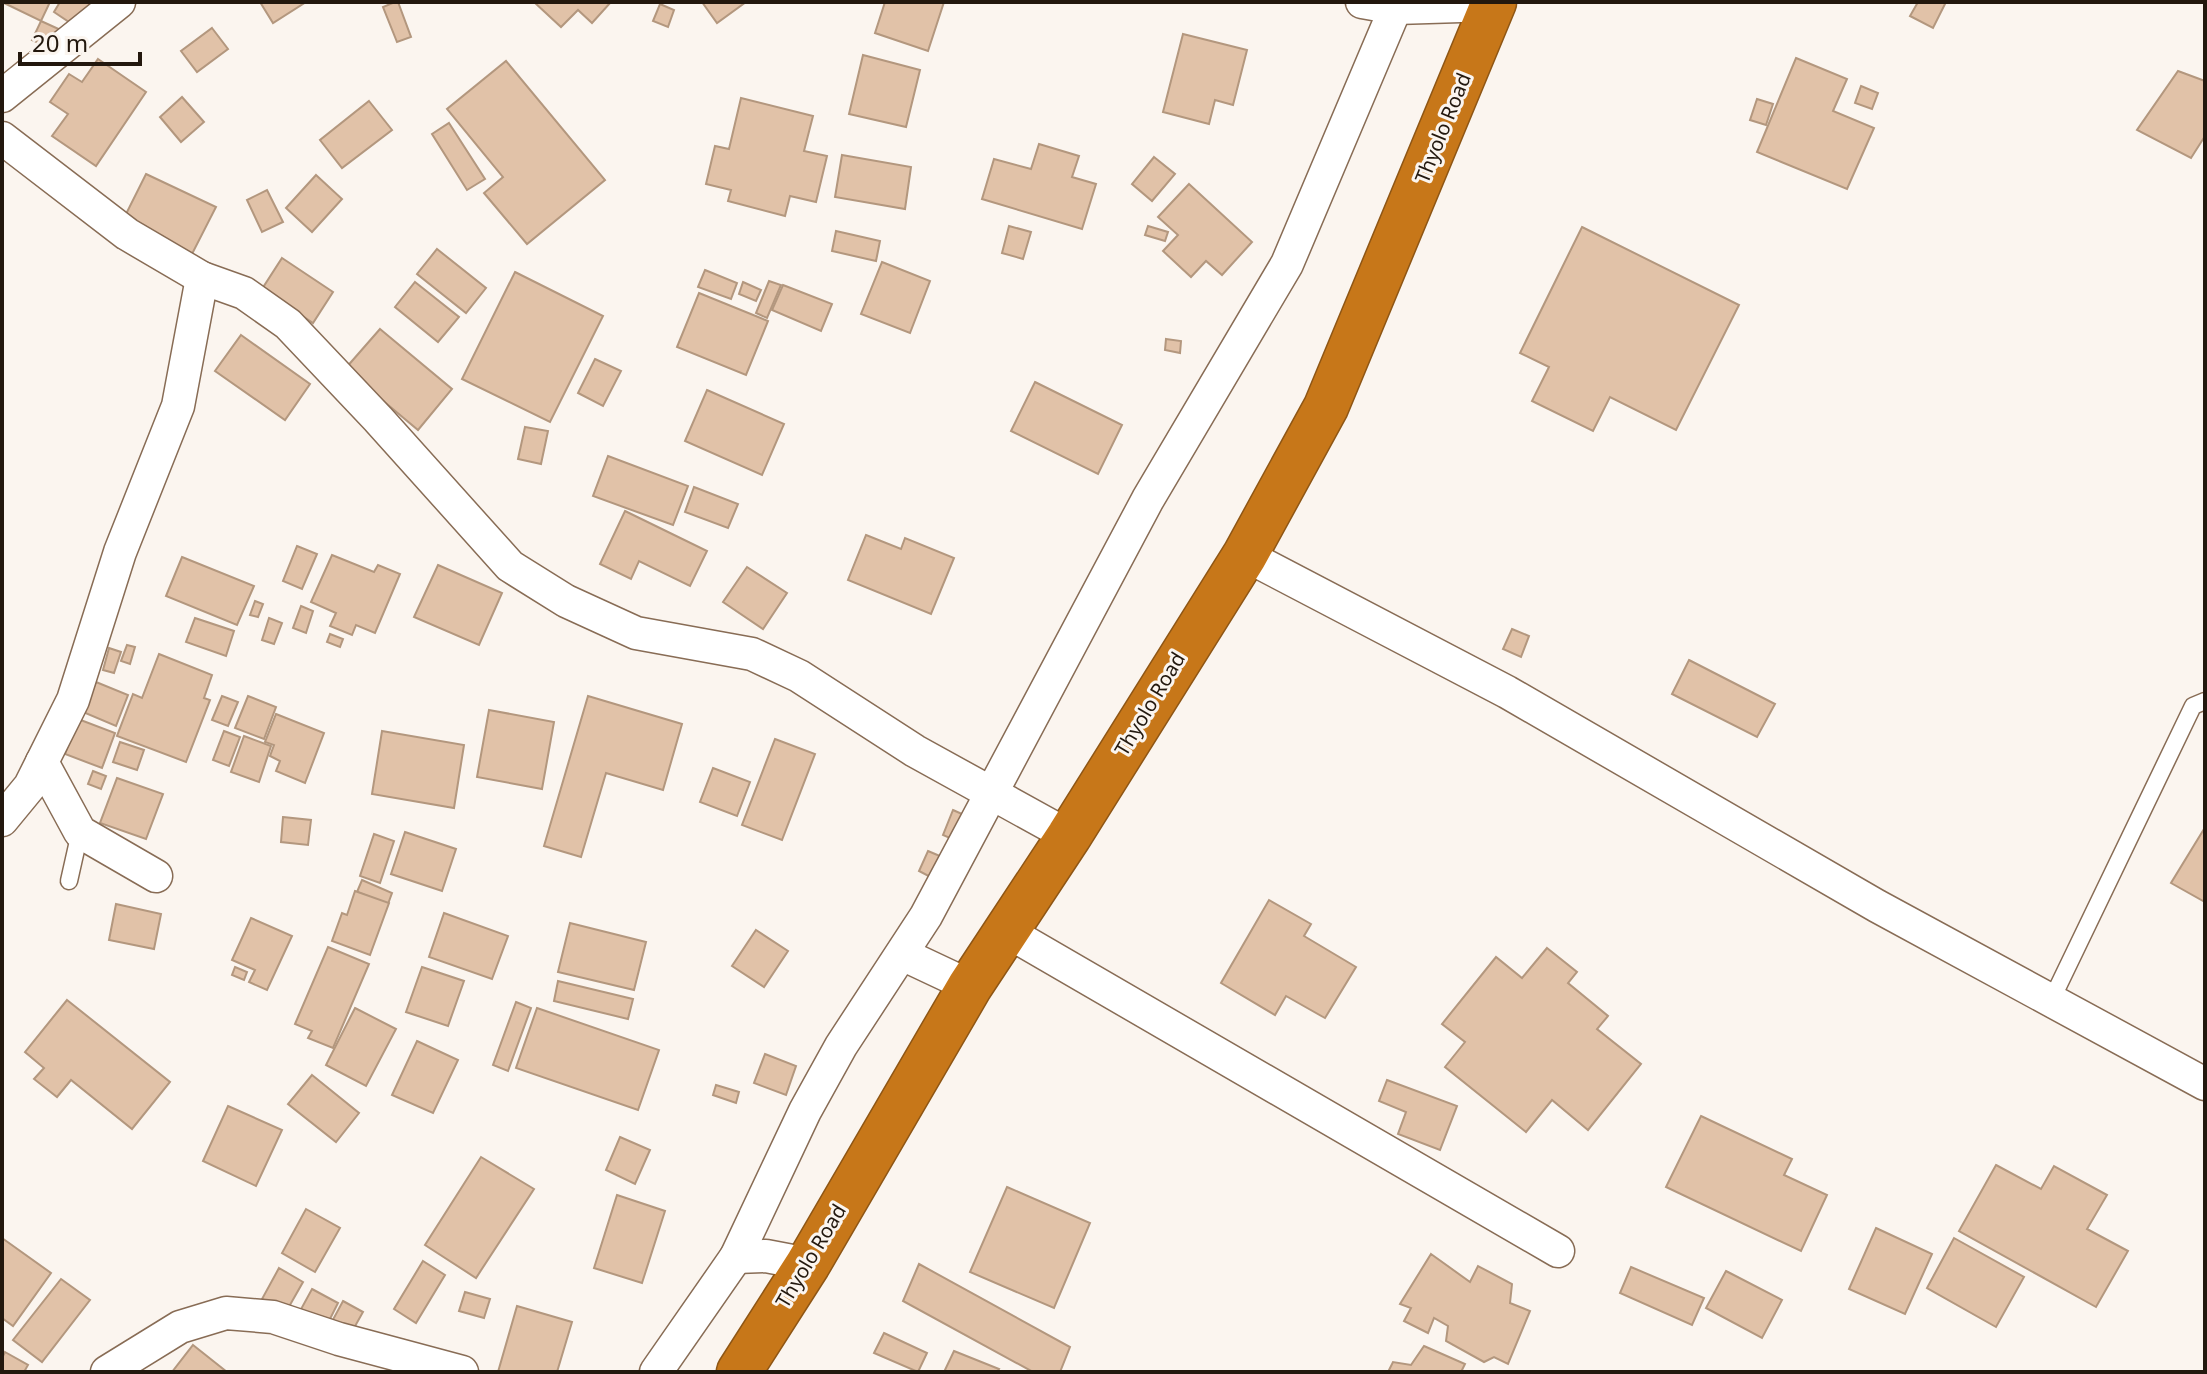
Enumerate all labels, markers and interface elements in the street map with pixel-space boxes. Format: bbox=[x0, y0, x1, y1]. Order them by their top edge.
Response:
scale bar bbox=[20, 16, 140, 66]
text: 20 m bbox=[32, 26, 88, 59]
street label: Thyolo Road bbox=[1408, 69, 1477, 187]
street label: Thyolo Road bbox=[1108, 647, 1191, 761]
street label: Thyolo Road bbox=[769, 1199, 852, 1313]

